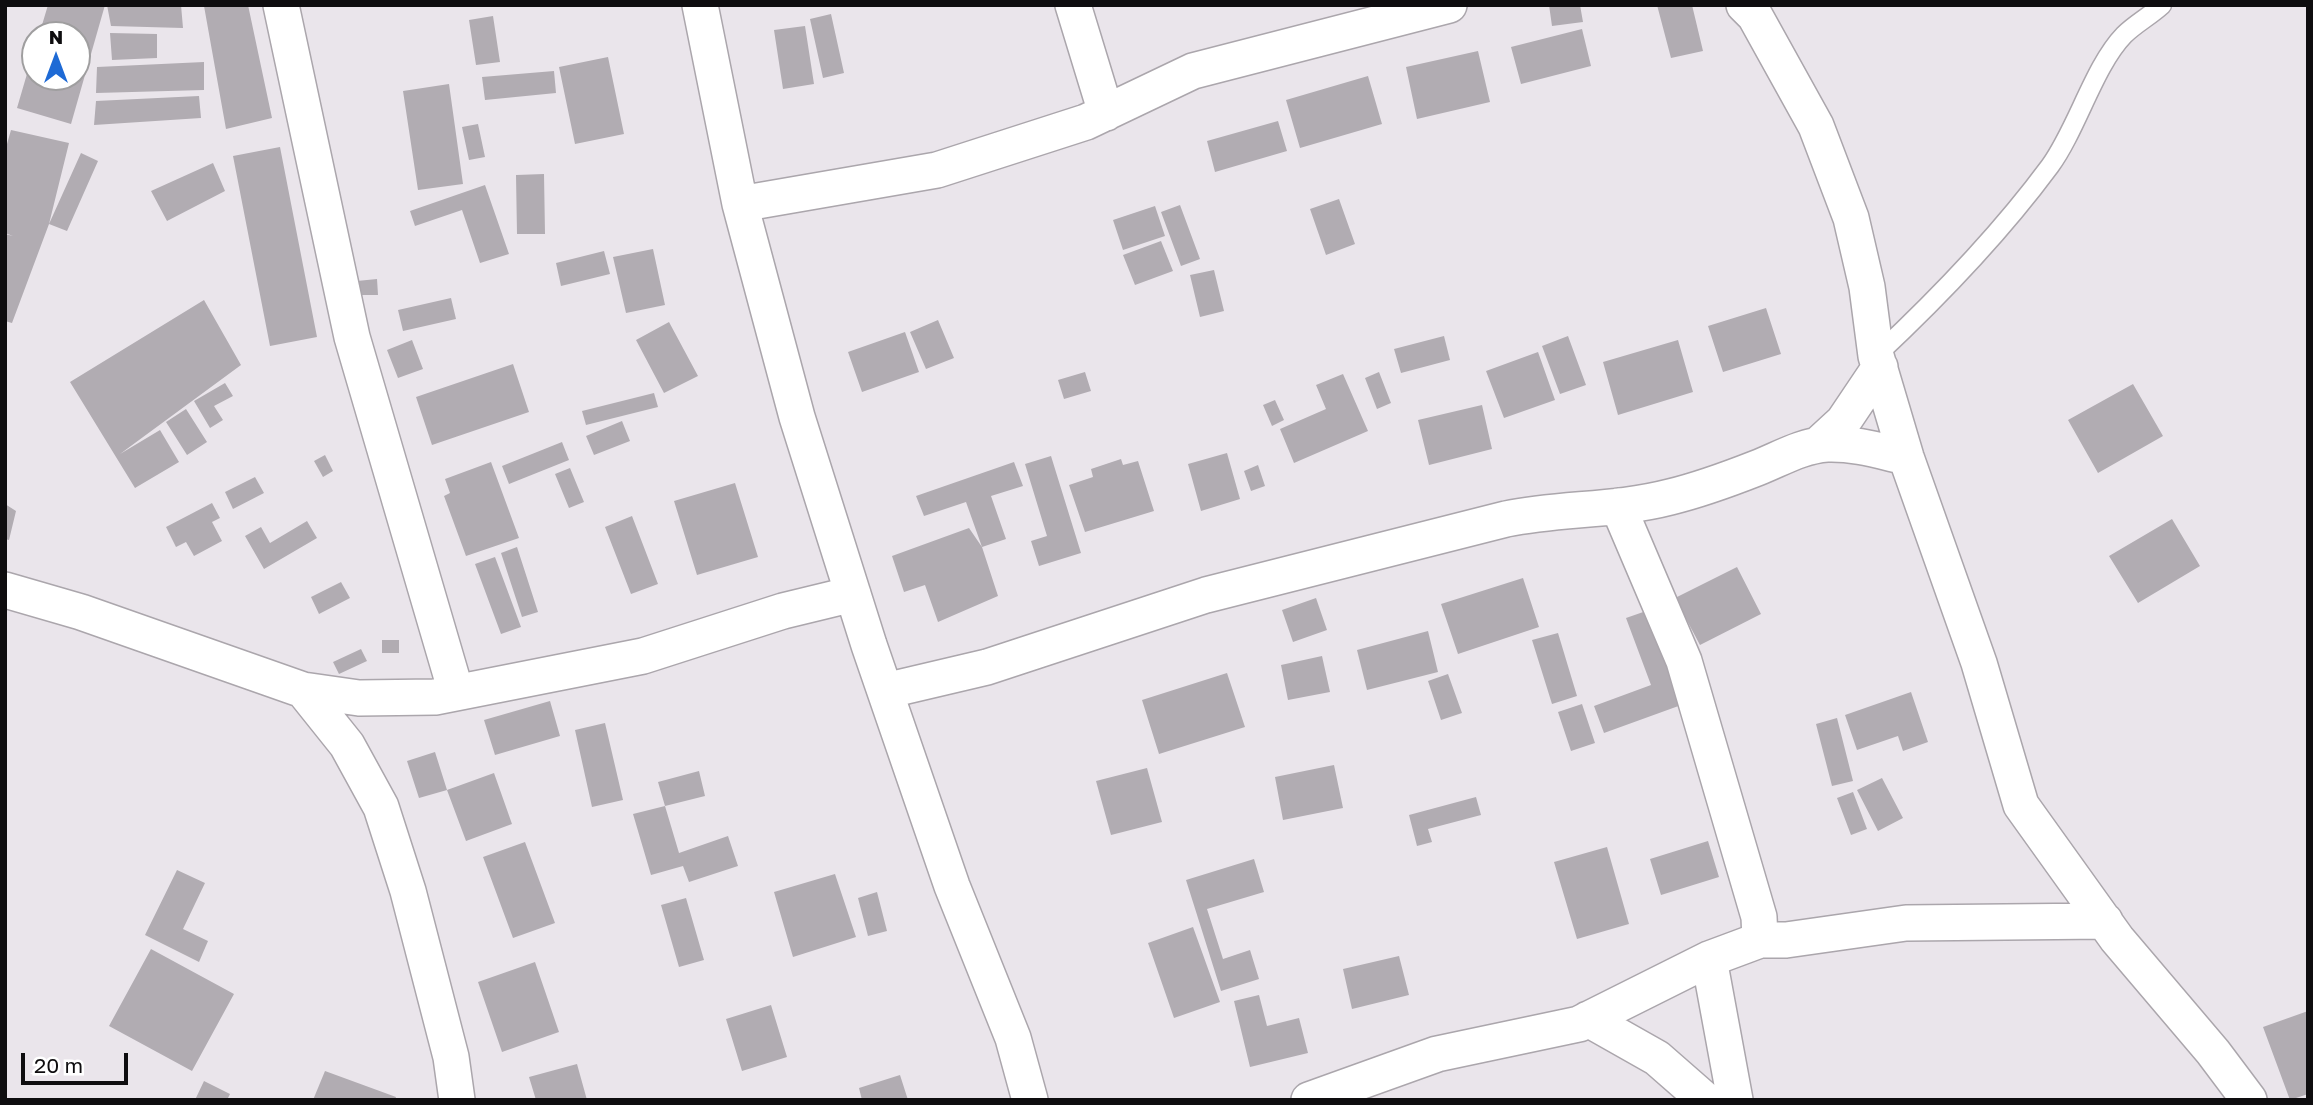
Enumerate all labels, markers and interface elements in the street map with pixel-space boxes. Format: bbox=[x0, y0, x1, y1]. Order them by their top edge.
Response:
north arrow bbox=[21, 21, 91, 91]
text: N bbox=[49, 25, 63, 48]
scale bar bbox=[24, 1038, 131, 1082]
text: 20 m bbox=[34, 1052, 83, 1078]

